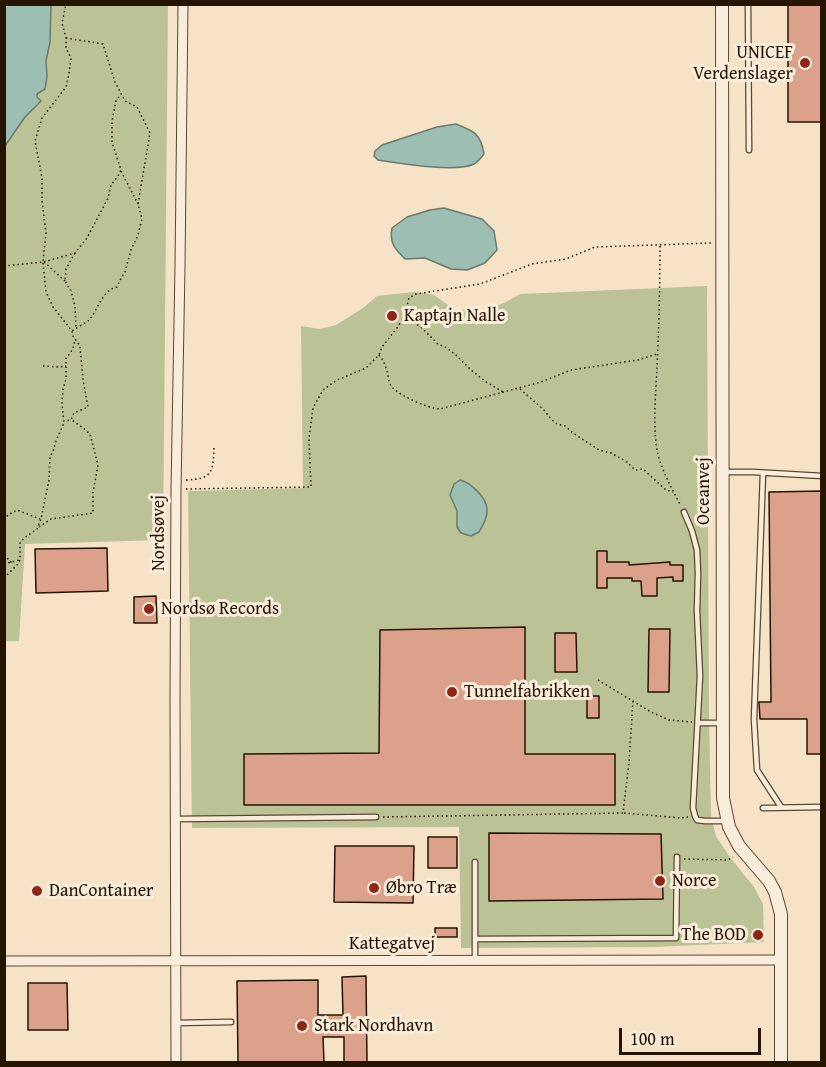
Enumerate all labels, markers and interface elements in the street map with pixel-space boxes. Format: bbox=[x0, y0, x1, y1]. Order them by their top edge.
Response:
place label: UNICEF Verdenslager bbox=[693, 42, 793, 84]
marker: UNICEF Verdenslager bbox=[798, 56, 812, 70]
place label: Kaptajn Nalle bbox=[404, 305, 505, 327]
marker: Kaptajn Nalle bbox=[385, 309, 399, 323]
street label: Oceanvej bbox=[693, 457, 715, 525]
street label: Nordsøvej bbox=[148, 495, 170, 571]
place label: Nordsø Records bbox=[161, 598, 279, 620]
marker: Nordsø Records bbox=[142, 602, 156, 616]
place label: Tunnelfabrikken bbox=[464, 681, 590, 703]
marker: Tunnelfabrikken bbox=[445, 685, 459, 699]
place label: Norce bbox=[672, 870, 717, 892]
marker: Norce bbox=[653, 874, 667, 888]
place label: Øbro Træ bbox=[386, 877, 457, 899]
place label: DanContainer bbox=[49, 880, 154, 902]
marker: Øbro Træ bbox=[367, 881, 381, 895]
marker: DanContainer bbox=[30, 884, 44, 898]
place label: The BOD bbox=[681, 924, 746, 946]
marker: The BOD bbox=[751, 928, 765, 942]
street label: Kattegatvej bbox=[349, 933, 435, 955]
place label: Stark Nordhavn bbox=[314, 1015, 433, 1037]
scale bar bbox=[622, 1016, 764, 1054]
marker: Stark Nordhavn bbox=[295, 1019, 309, 1033]
text: 100 m bbox=[630, 1025, 675, 1052]

